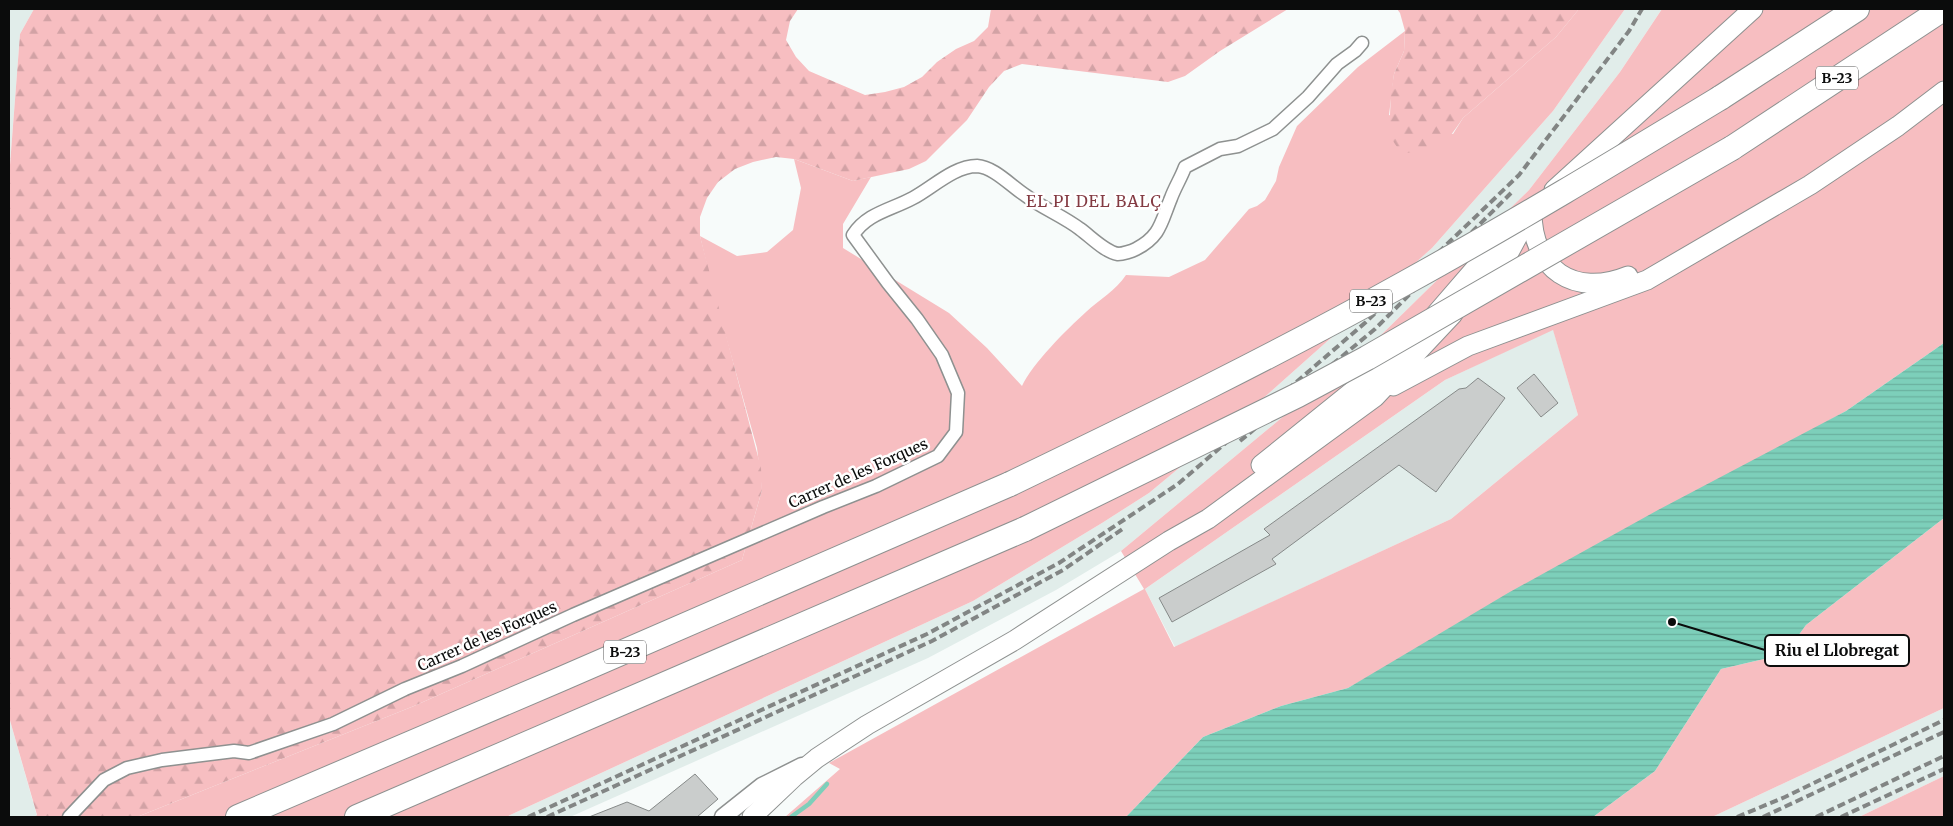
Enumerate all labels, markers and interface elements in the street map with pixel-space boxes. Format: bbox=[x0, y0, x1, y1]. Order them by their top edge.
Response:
road number: B-23 bbox=[1816, 66, 1858, 90]
district label: EL PI DEL BALÇ bbox=[1026, 191, 1162, 211]
road number: B-23 bbox=[1350, 290, 1392, 312]
street label: Carrer de les Forques bbox=[785, 434, 931, 512]
street label: Carrer de les Forques bbox=[414, 597, 560, 675]
callout: Riu el Llobregat bbox=[1765, 635, 1909, 666]
road number: B-23 bbox=[604, 640, 646, 664]
text: Riu el Llobregat bbox=[1775, 640, 1900, 660]

